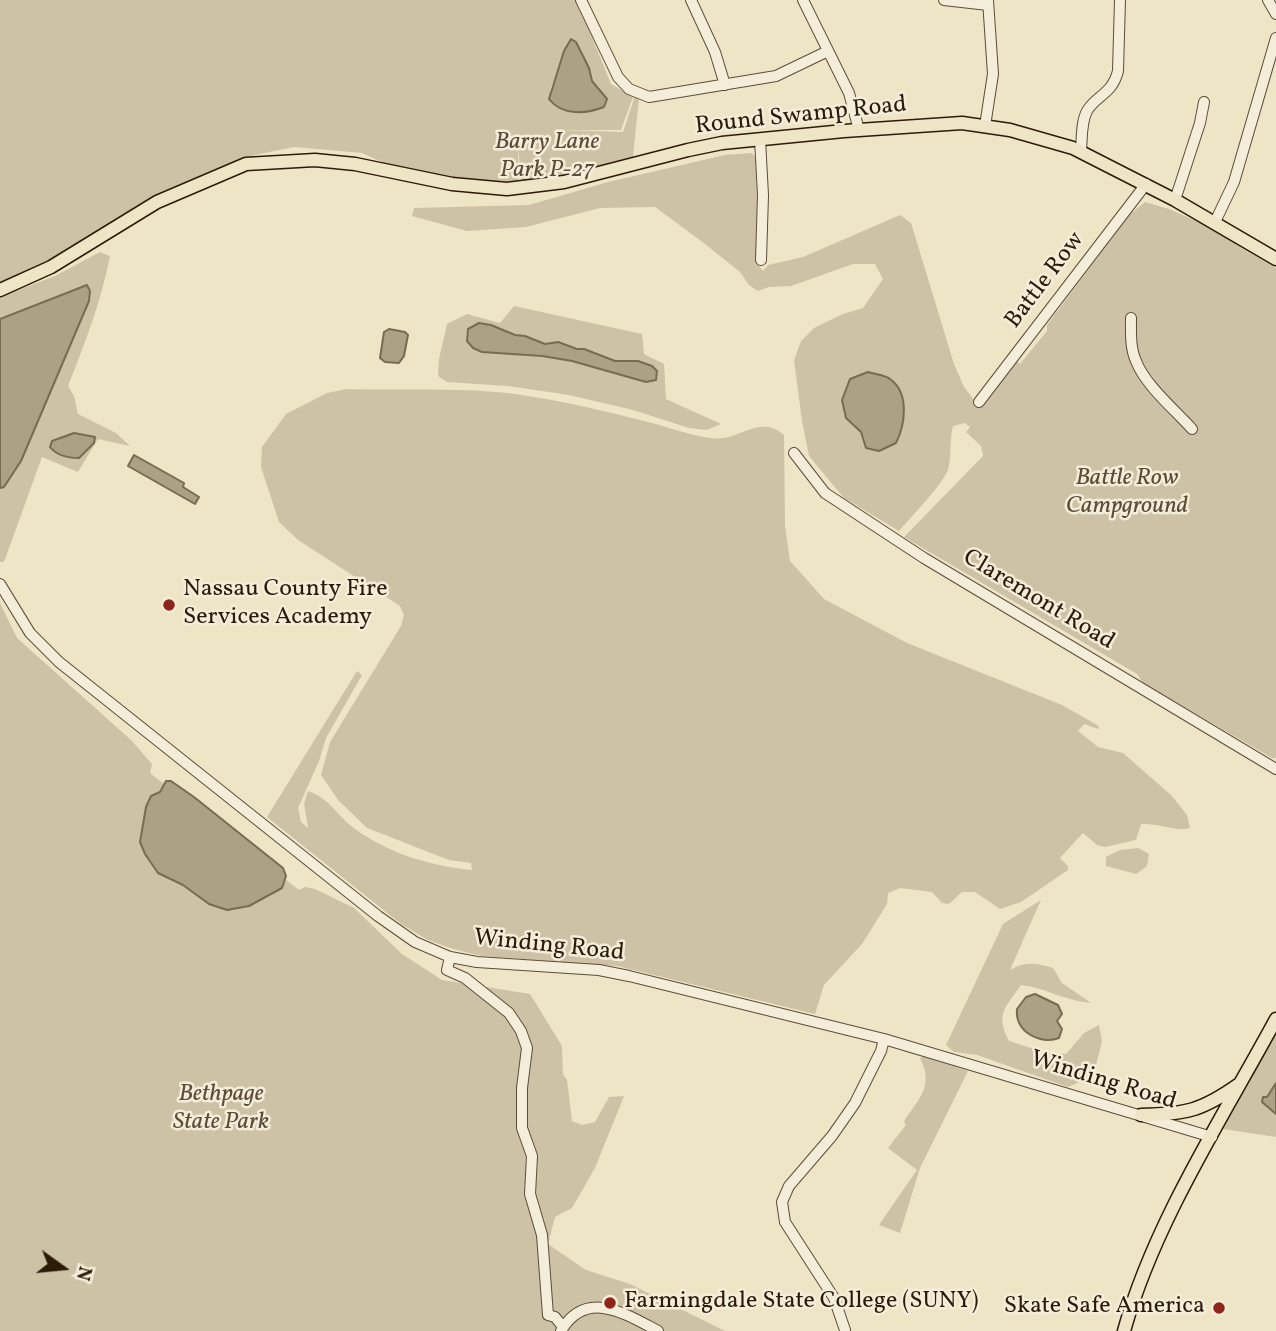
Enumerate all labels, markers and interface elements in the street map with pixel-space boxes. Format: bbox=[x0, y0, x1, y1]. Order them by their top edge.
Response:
street label: Round Swamp Road bbox=[694, 92, 908, 142]
park label: Barry Lane Park P-27 bbox=[495, 130, 599, 186]
street label: Battle Row bbox=[1000, 227, 1092, 335]
park label: Battle Row Campground bbox=[1066, 466, 1188, 522]
street label: Claremont Road bbox=[957, 544, 1119, 658]
place label: Nassau County Fire Services Academy bbox=[183, 577, 388, 633]
marker: Nassau County Fire Services Academy bbox=[161, 597, 177, 613]
street label: Winding Road bbox=[472, 925, 626, 969]
street label: Winding Road bbox=[1026, 1046, 1180, 1118]
park label: Bethpage State Park bbox=[173, 1082, 269, 1138]
north arrow bbox=[28, 1233, 98, 1303]
text: N bbox=[69, 1263, 98, 1283]
place label: Farmingdale State College (SUNY) bbox=[624, 1289, 979, 1317]
place label: Skate Safe America bbox=[1004, 1294, 1205, 1322]
marker: Farmingdale State College (SUNY) bbox=[602, 1295, 618, 1311]
marker: Skate Safe America bbox=[1211, 1300, 1227, 1316]

